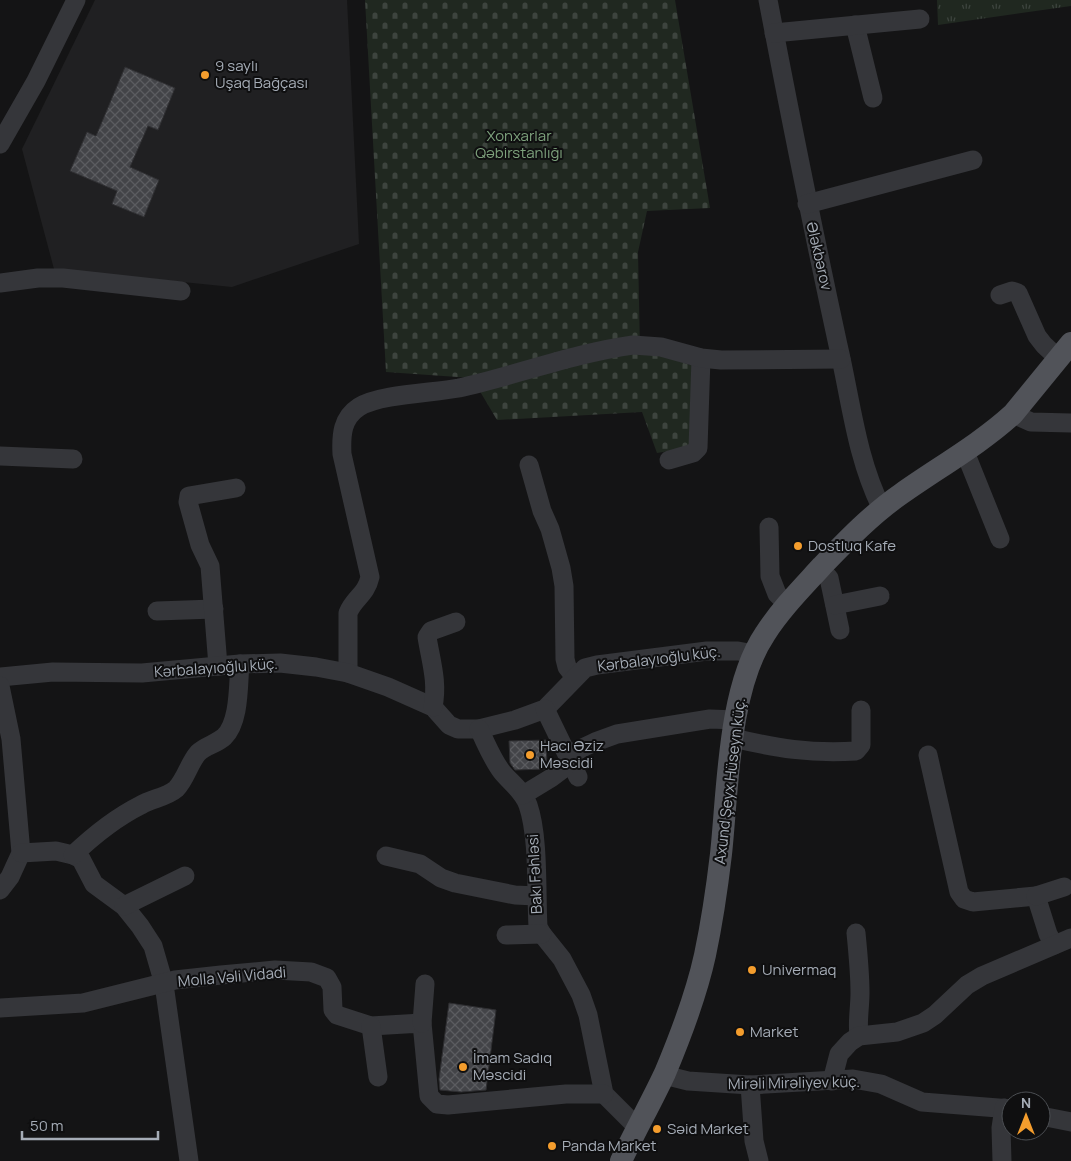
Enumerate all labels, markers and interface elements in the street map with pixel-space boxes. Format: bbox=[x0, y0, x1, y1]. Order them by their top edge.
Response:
place label: 9 saylı Uşaq Bağçası bbox=[215, 55, 308, 93]
marker: 9 saylı Uşaq Bağçası bbox=[199, 69, 211, 81]
park label: Xonxarlar Qəbirstanlığı bbox=[475, 125, 563, 163]
street label: Ələkbərov bbox=[801, 219, 838, 293]
place label: Dostluq Kafe bbox=[808, 535, 896, 556]
marker: Dostluq Kafe bbox=[792, 540, 804, 552]
street label: Kərbalayıoğlu küç. bbox=[596, 641, 722, 676]
street label: Kərbalayıoğlu küç. bbox=[153, 653, 278, 682]
street label: Axund Şeyx Hüseyn küç. bbox=[709, 697, 750, 865]
place label: Hacı Əziz Məscidi bbox=[540, 735, 604, 773]
marker: Hacı Əziz Məscidi bbox=[524, 749, 536, 761]
street label: Bakı Fəhləsi bbox=[522, 834, 547, 915]
place label: Univermaq bbox=[762, 959, 836, 980]
street label: Molla Vəli Vidadi bbox=[177, 961, 287, 992]
marker: Univermaq bbox=[746, 964, 758, 976]
place label: Market bbox=[750, 1021, 798, 1042]
marker: Market bbox=[734, 1026, 746, 1038]
place label: İmam Sadıq Məscidi bbox=[473, 1047, 552, 1085]
marker: İmam Sadıq Məscidi bbox=[457, 1061, 469, 1073]
street label: Mirəli Mirəliyev küç. bbox=[728, 1071, 860, 1094]
north arrow bbox=[1001, 1091, 1051, 1141]
text: N bbox=[1021, 1093, 1031, 1112]
scale bar bbox=[22, 1108, 159, 1140]
text: 50 m bbox=[30, 1115, 64, 1136]
place label: Səid Market bbox=[667, 1118, 749, 1139]
marker: Səid Market bbox=[651, 1123, 663, 1135]
place label: Panda Market bbox=[562, 1135, 657, 1156]
marker: Panda Market bbox=[546, 1140, 558, 1152]

